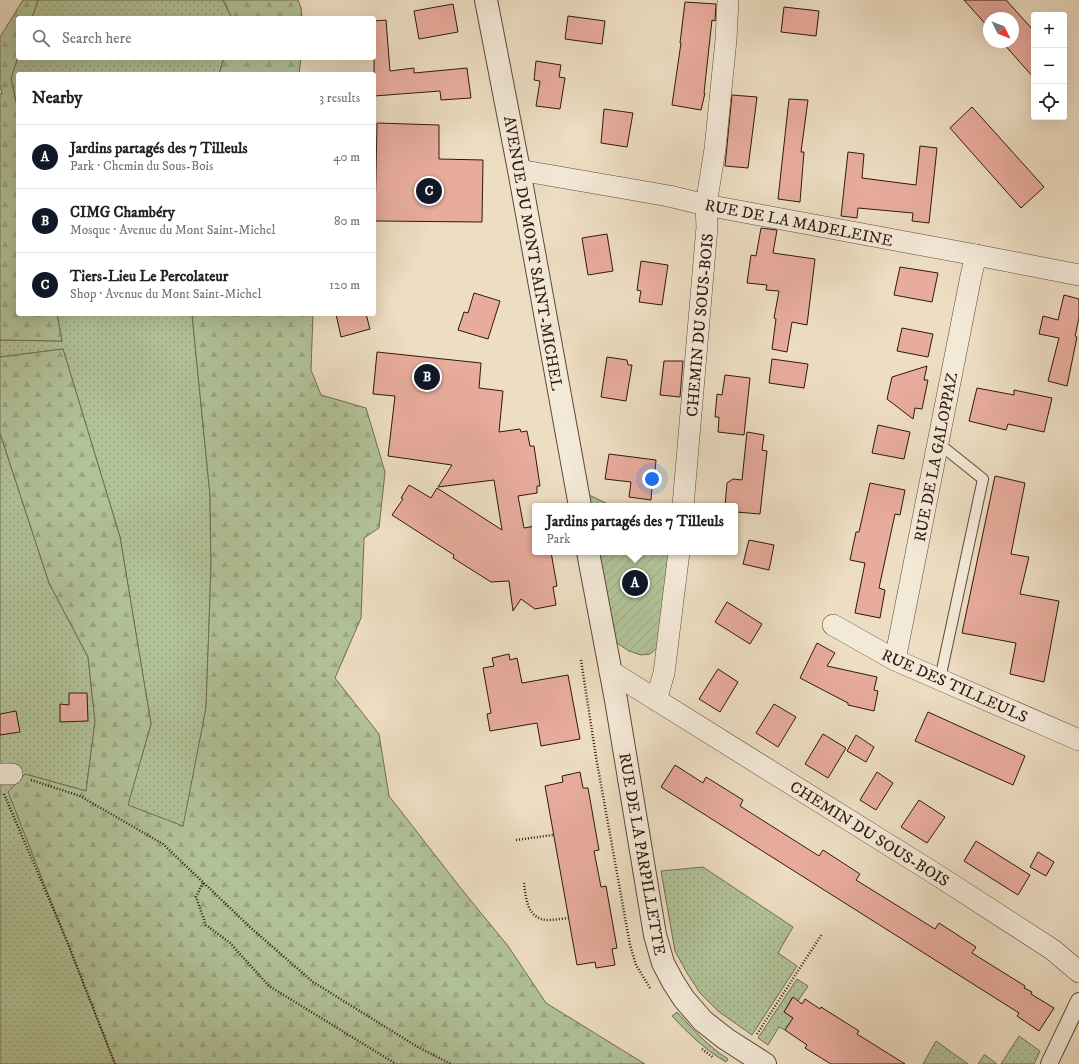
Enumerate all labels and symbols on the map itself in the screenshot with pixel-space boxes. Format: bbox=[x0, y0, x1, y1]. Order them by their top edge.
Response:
north arrow bbox=[983, 12, 1019, 48]
street label: AVENUE DU MONT SAINT-MICHEL bbox=[499, 114, 567, 392]
pin: C bbox=[416, 176, 442, 206]
street label: RUE DE LA MADELEINE bbox=[703, 195, 895, 251]
street label: CHEMIN DU SOUS-BOIS bbox=[682, 233, 718, 418]
pin: B bbox=[414, 362, 440, 392]
street label: RUE DE LA GALOPPAZ bbox=[910, 371, 962, 544]
your location bbox=[642, 469, 662, 489]
pin: A bbox=[622, 568, 648, 598]
street label: RUE DES TILLEULS bbox=[878, 645, 1031, 727]
street label: RUE DE LA PARPILLETTE bbox=[614, 751, 670, 957]
street label: CHEMIN DU SOUS-BOIS bbox=[786, 777, 953, 891]

